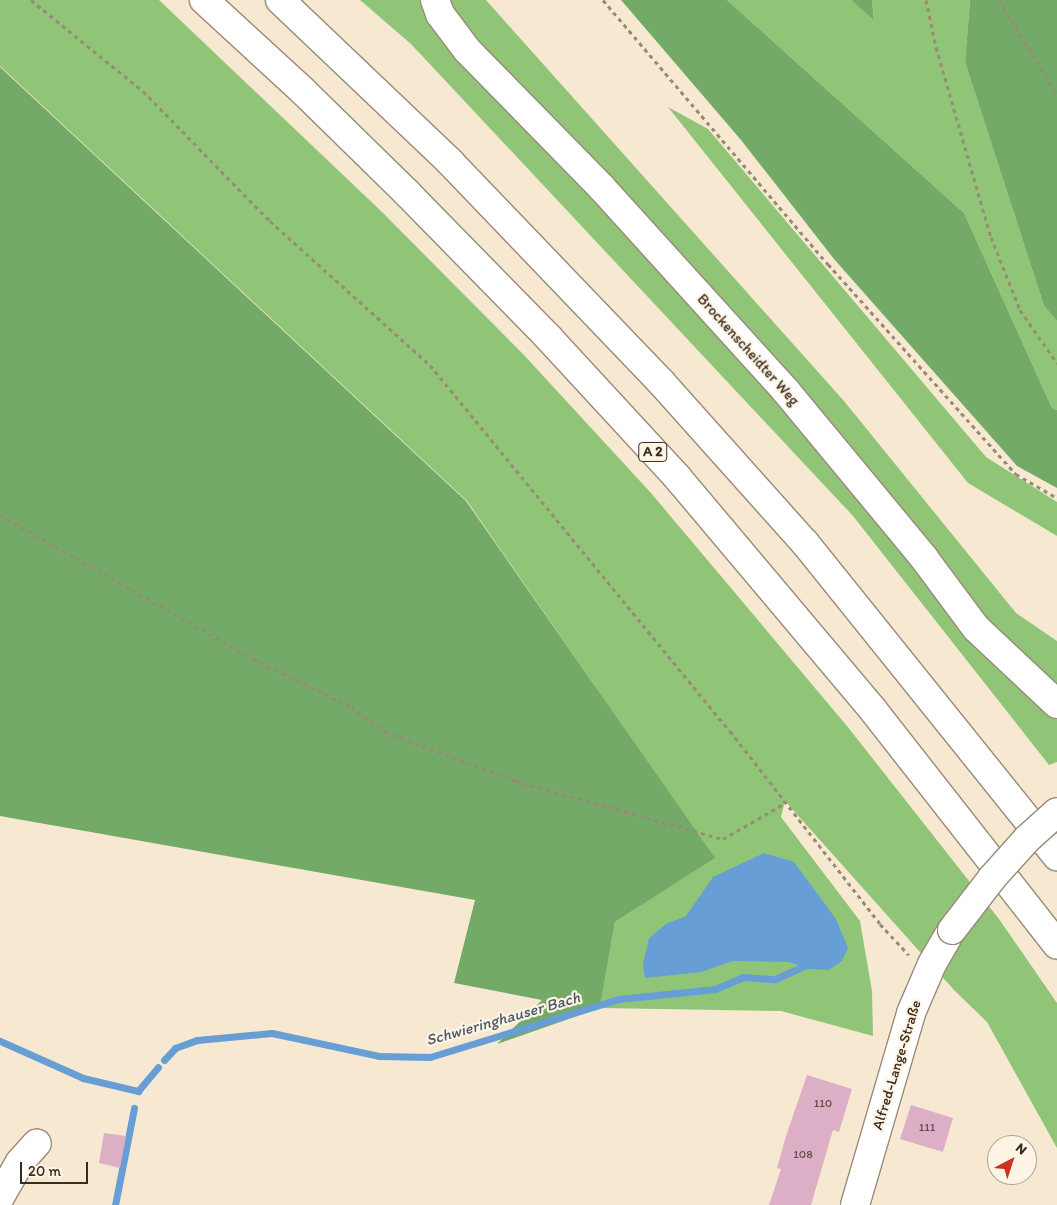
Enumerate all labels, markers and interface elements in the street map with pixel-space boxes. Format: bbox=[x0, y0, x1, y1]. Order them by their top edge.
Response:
street label: Brockenscheidter Weg bbox=[693, 291, 803, 409]
road number: A 2 bbox=[638, 441, 668, 464]
water label: Schwieringhauser Bach bbox=[424, 988, 582, 1050]
street label: Alfred-Lange-Straße bbox=[869, 998, 925, 1132]
house number: 110 bbox=[814, 1097, 832, 1111]
house number: 111 bbox=[919, 1121, 935, 1135]
north arrow bbox=[987, 1135, 1037, 1185]
text: N bbox=[1012, 1139, 1030, 1158]
house number: 108 bbox=[793, 1148, 813, 1162]
scale bar bbox=[22, 1152, 90, 1184]
text: 20 m bbox=[28, 1162, 61, 1180]

